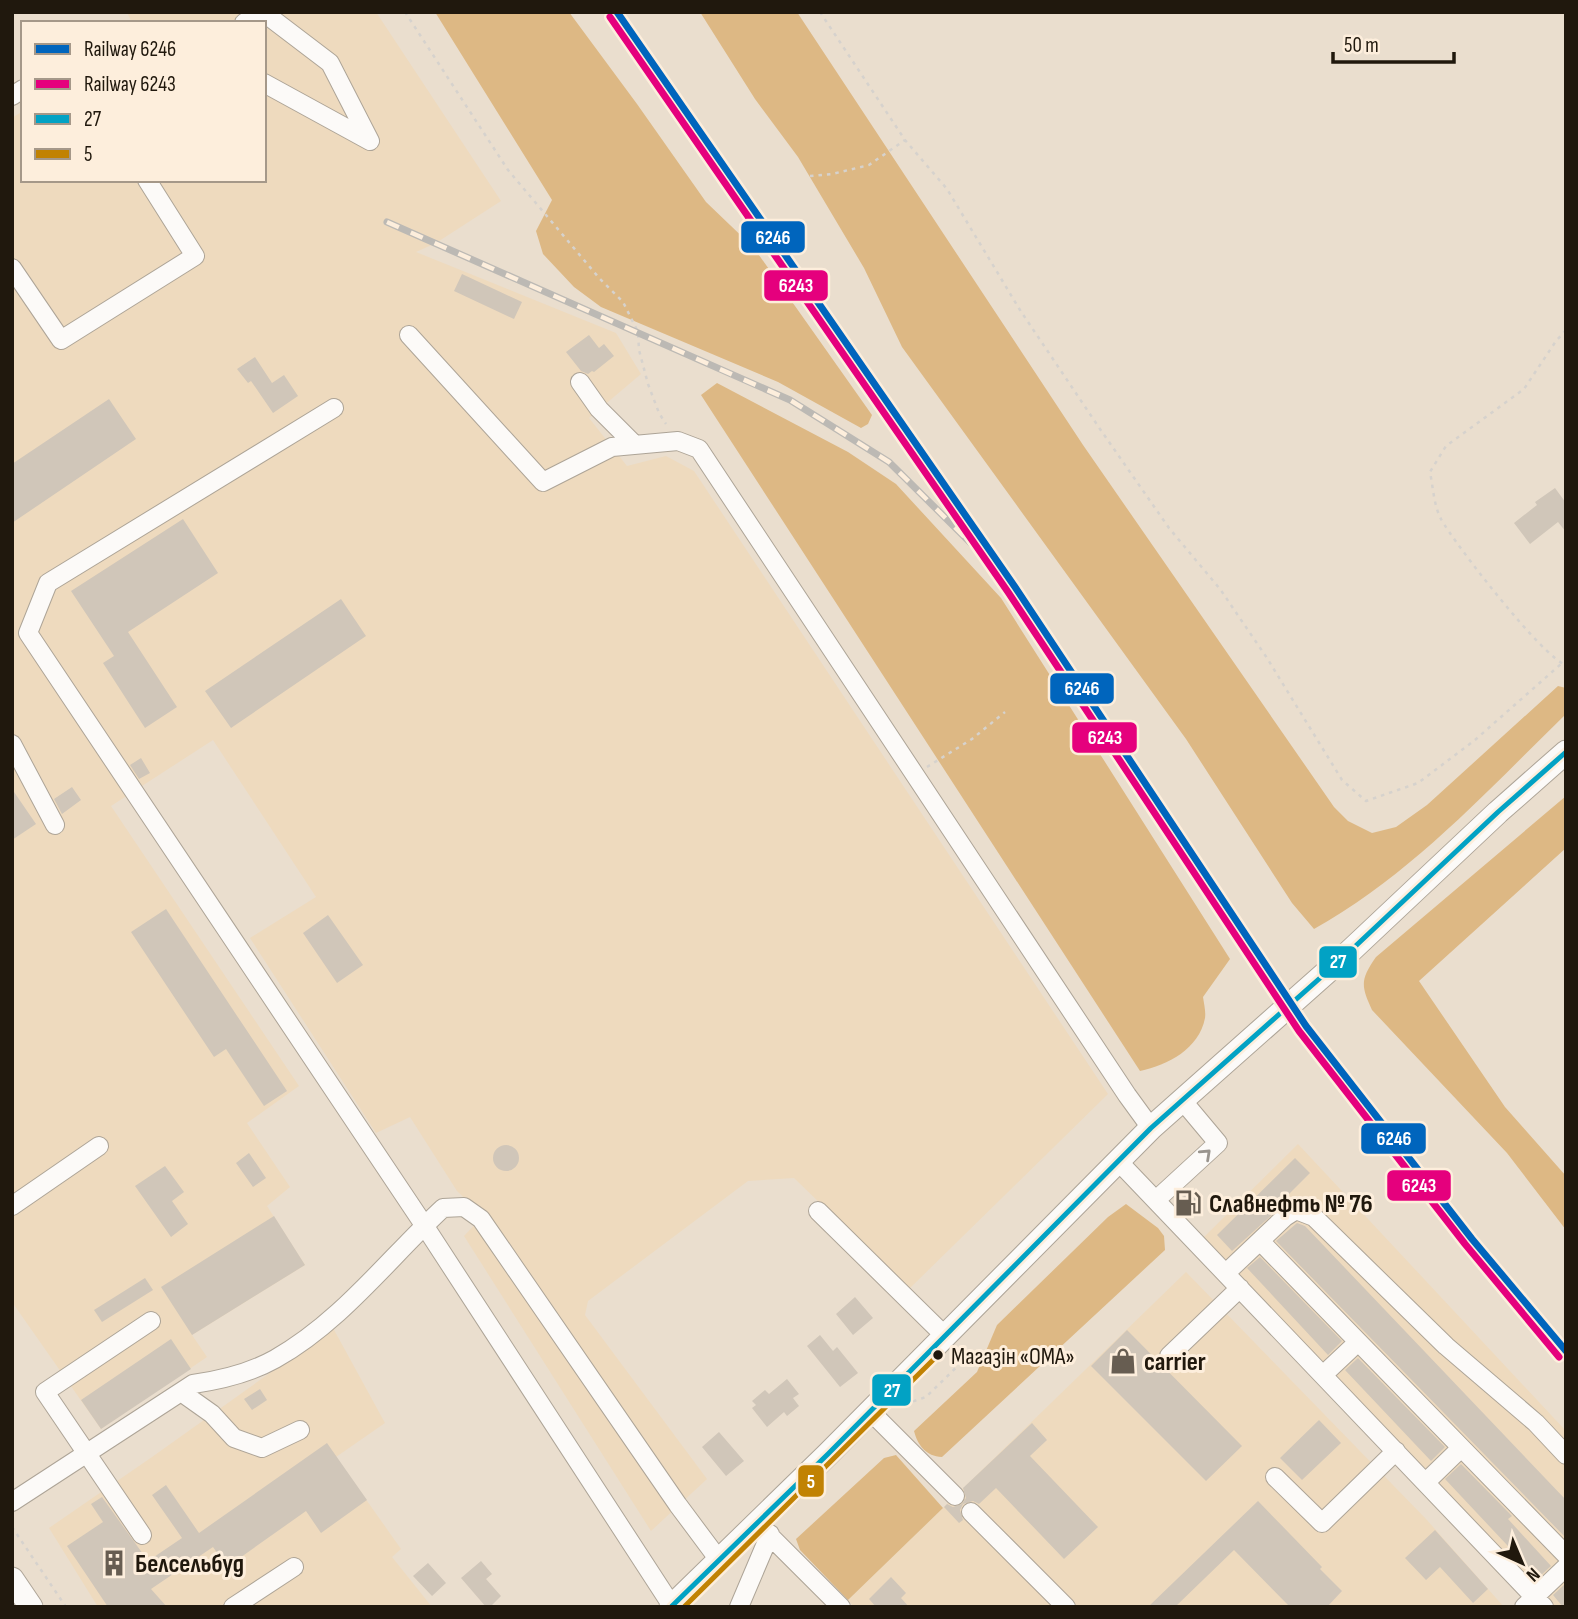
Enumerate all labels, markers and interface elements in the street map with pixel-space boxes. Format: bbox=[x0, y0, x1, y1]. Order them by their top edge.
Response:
legend bbox=[21, 21, 266, 182]
scale bar bbox=[1333, 21, 1454, 65]
text: 50 m bbox=[1344, 33, 1379, 58]
text: Railway 6246 bbox=[84, 37, 176, 62]
text: Railway 6243 bbox=[84, 72, 176, 97]
text: 27 bbox=[84, 107, 102, 132]
text: 5 bbox=[84, 142, 92, 167]
line badge: 6246 bbox=[740, 220, 806, 254]
text: 6246 bbox=[755, 227, 791, 250]
line badge: 6243 bbox=[763, 269, 829, 302]
text: 6243 bbox=[779, 275, 813, 298]
line badge: 6246 bbox=[1049, 672, 1115, 705]
text: 6246 bbox=[1064, 678, 1100, 701]
line badge: 6243 bbox=[1071, 721, 1138, 754]
text: 6243 bbox=[1088, 727, 1122, 750]
line badge: 27 bbox=[1318, 945, 1358, 979]
text: 27 bbox=[1330, 951, 1347, 974]
line badge: 6246 bbox=[1360, 1122, 1427, 1155]
text: 6246 bbox=[1376, 1128, 1412, 1151]
one-way arrow bbox=[1198, 1149, 1211, 1162]
line badge: 6243 bbox=[1386, 1169, 1452, 1202]
text: 6243 bbox=[1402, 1175, 1436, 1198]
fuel station icon: Славнефть № 76 bbox=[1173, 1188, 1203, 1218]
place label: Славнефть № 76 bbox=[1209, 1189, 1373, 1220]
place label: Магазін «ОМА» bbox=[951, 1342, 1075, 1371]
shop icon: carrier bbox=[1108, 1346, 1138, 1376]
place label: carrier bbox=[1144, 1347, 1206, 1378]
marker: Магазін «ОМА» bbox=[931, 1348, 945, 1362]
line badge: 27 bbox=[871, 1373, 912, 1407]
text: 27 bbox=[884, 1380, 901, 1403]
line badge: 5 bbox=[797, 1464, 825, 1498]
text: 5 bbox=[807, 1471, 815, 1494]
north arrow bbox=[1487, 1528, 1557, 1598]
building icon: Белсельбуд bbox=[99, 1548, 129, 1578]
place label: Белсельбуд bbox=[135, 1549, 244, 1580]
text: N bbox=[1521, 1562, 1544, 1586]

